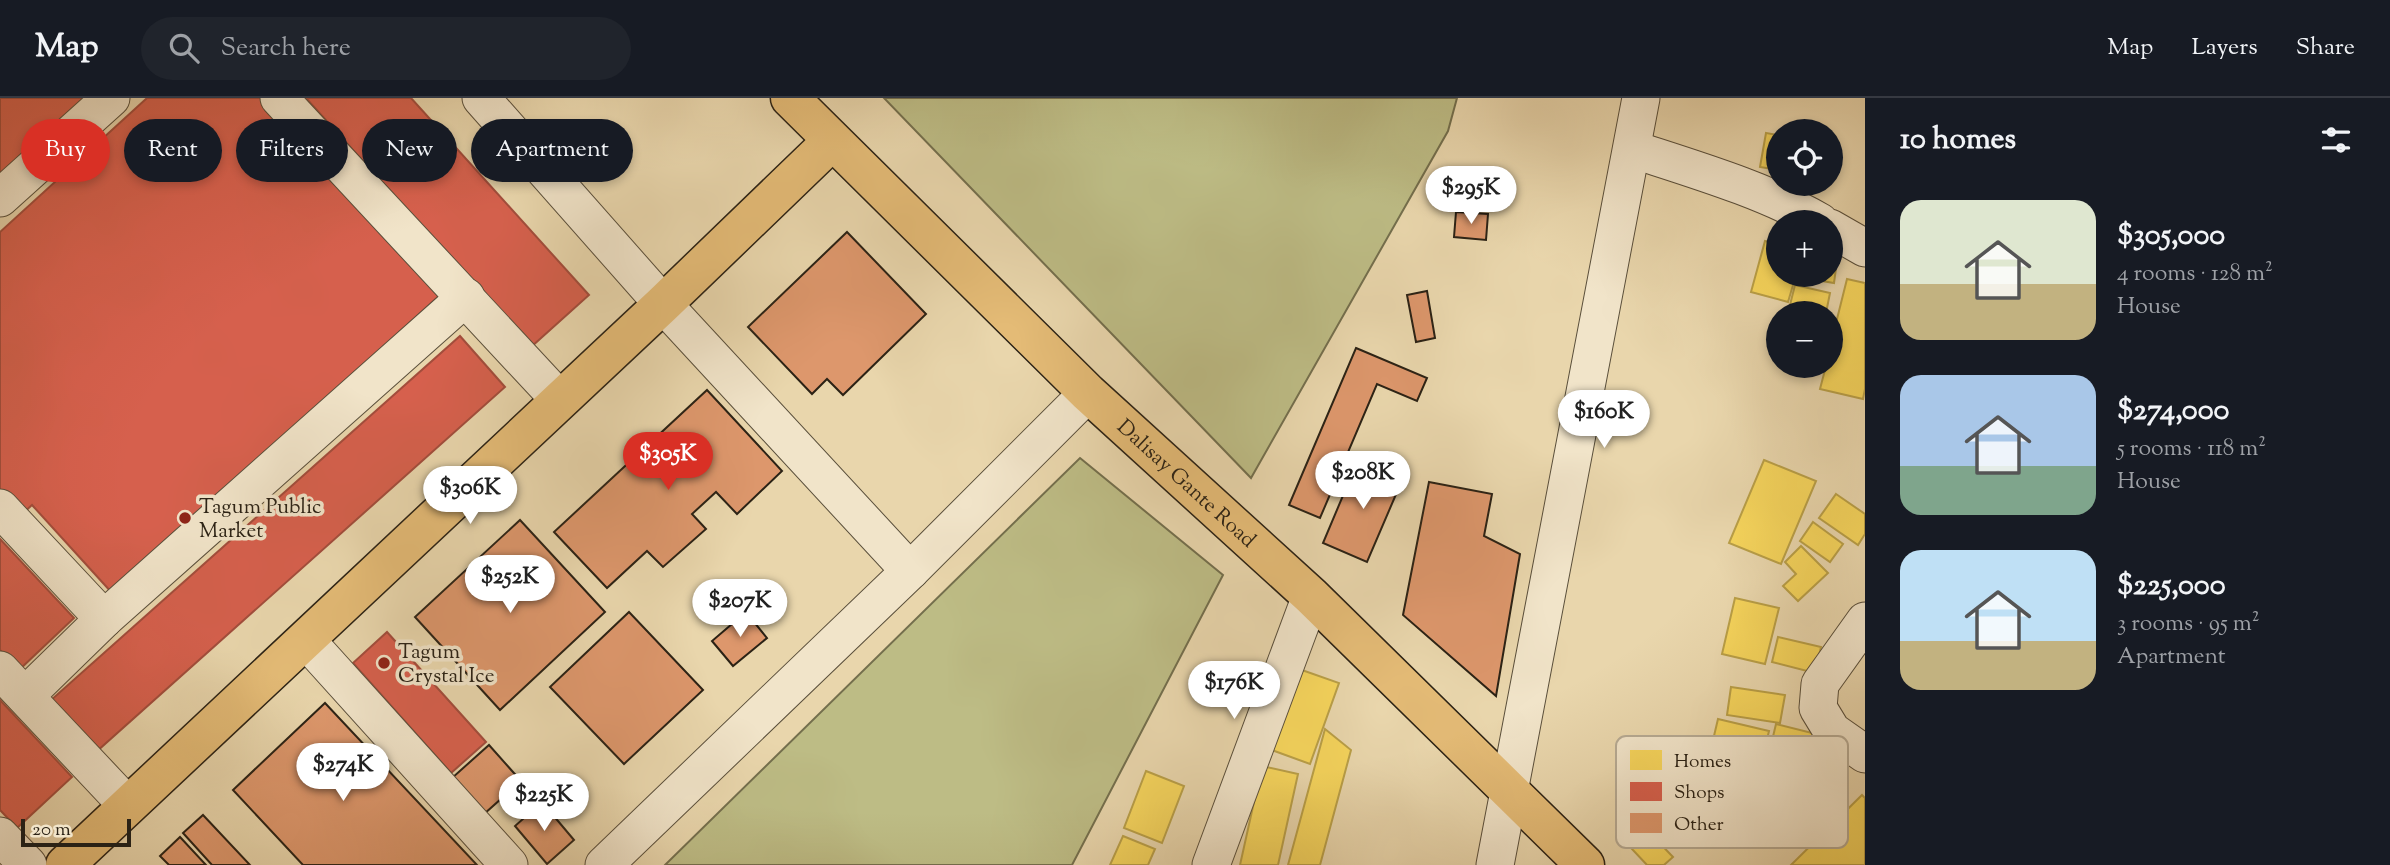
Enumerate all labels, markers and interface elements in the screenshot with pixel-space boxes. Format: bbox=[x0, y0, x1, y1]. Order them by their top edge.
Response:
search box bbox=[141, 17, 631, 80]
text: Map bbox=[35, 24, 99, 72]
icon: search bbox=[165, 29, 203, 67]
text: Search here bbox=[221, 30, 351, 67]
text: Map bbox=[2107, 31, 2153, 65]
text: Layers bbox=[2191, 31, 2258, 65]
text: Share bbox=[2296, 31, 2355, 65]
chip: Buy bbox=[21, 119, 110, 182]
chip: Rent bbox=[124, 119, 222, 182]
chip: Filters bbox=[236, 119, 348, 182]
chip: New bbox=[362, 119, 457, 182]
chip: Apartment bbox=[471, 119, 633, 182]
map controls bbox=[1766, 119, 1843, 378]
button: locate bbox=[1766, 119, 1843, 196]
text: 10 homes bbox=[1900, 119, 2016, 162]
icon: filters bbox=[2317, 121, 2355, 159]
pin: $295K bbox=[1422, 166, 1520, 226]
text: $295K bbox=[1442, 172, 1500, 205]
button: + bbox=[1766, 210, 1843, 287]
text: $305,000 bbox=[2117, 215, 2225, 258]
icon: home bbox=[1956, 228, 2040, 312]
text: 4 rooms · 128 m² bbox=[2117, 258, 2273, 291]
text: House bbox=[2117, 291, 2181, 324]
button: − bbox=[1766, 301, 1843, 378]
pin: $160K bbox=[1555, 390, 1653, 450]
text: $274,000 bbox=[2117, 390, 2229, 433]
text: $160K bbox=[1574, 396, 1634, 429]
icon: home bbox=[1956, 403, 2040, 487]
street label: Dalisay Gante Road bbox=[1109, 413, 1262, 556]
pin: $305K bbox=[619, 432, 717, 492]
text: 5 rooms · 118 m² bbox=[2117, 433, 2266, 466]
text: $305K bbox=[639, 438, 697, 471]
pin: $208K bbox=[1314, 452, 1412, 511]
text: $208K bbox=[1331, 457, 1395, 490]
pin: $306K bbox=[421, 466, 519, 526]
text: House bbox=[2117, 466, 2181, 499]
text: $306K bbox=[439, 472, 501, 505]
place label: Tagum Public Market bbox=[199, 493, 322, 547]
marker: Tagum Public Market bbox=[177, 510, 193, 526]
pin: $252K bbox=[461, 556, 559, 615]
text: $252K bbox=[481, 561, 539, 594]
text: $225,000 bbox=[2117, 565, 2226, 608]
icon: home bbox=[1956, 578, 2040, 662]
pin: $207K bbox=[691, 580, 789, 639]
text: $207K bbox=[708, 585, 772, 618]
text: 3 rooms · 95 m² bbox=[2117, 608, 2260, 641]
place label: Tagum Crystal Ice bbox=[398, 638, 495, 692]
text: Apartment bbox=[2117, 641, 2226, 674]
marker: Tagum Crystal Ice bbox=[376, 655, 392, 671]
pin: $176K bbox=[1185, 662, 1283, 721]
text: $176K bbox=[1204, 667, 1264, 700]
legend bbox=[1616, 736, 1848, 848]
pin: $274K bbox=[294, 744, 392, 803]
text: $274K bbox=[312, 749, 374, 782]
text: Homes bbox=[1674, 749, 1731, 776]
pin: $225K bbox=[495, 774, 593, 833]
text: $225K bbox=[515, 779, 573, 812]
text: Shops bbox=[1674, 780, 1725, 807]
text: Other bbox=[1674, 812, 1724, 839]
scale bar bbox=[21, 816, 131, 848]
text: 20 m bbox=[32, 817, 71, 844]

